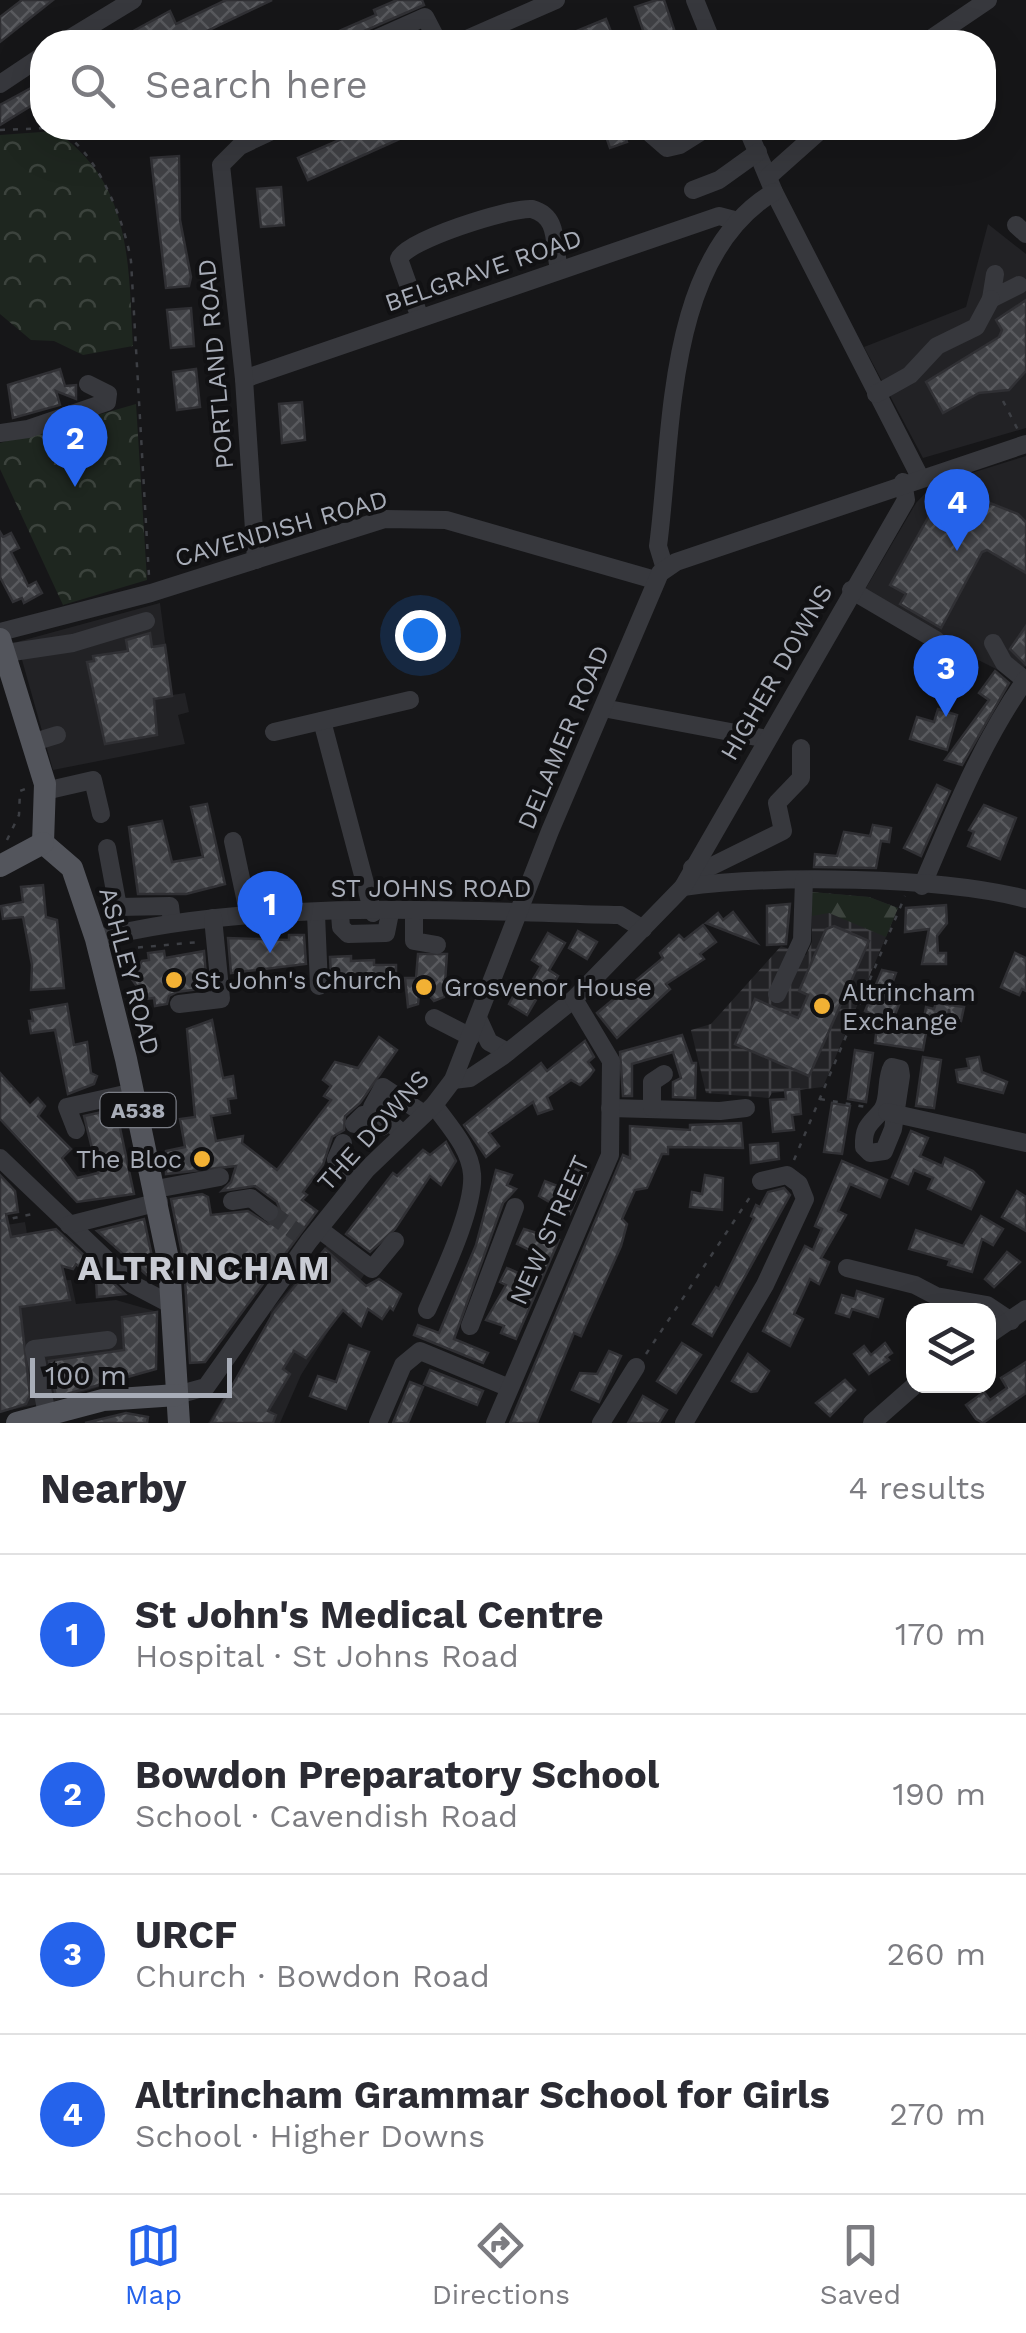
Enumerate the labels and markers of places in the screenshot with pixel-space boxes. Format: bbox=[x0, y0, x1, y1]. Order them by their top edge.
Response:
pin: 2 bbox=[42, 404, 108, 487]
pin: 4 bbox=[924, 468, 990, 551]
pin: 3 bbox=[914, 634, 978, 717]
pin: 1 bbox=[238, 870, 302, 953]
place label: St John's Church bbox=[194, 966, 402, 995]
marker: St John's Church bbox=[163, 969, 185, 991]
place label: Grosvenor House bbox=[444, 973, 652, 1002]
marker: Grosvenor House bbox=[413, 976, 435, 998]
place label: Altrincham Exchange bbox=[842, 978, 976, 1036]
marker: Altrincham Exchange bbox=[811, 995, 833, 1017]
place label: The Bloc bbox=[76, 1145, 182, 1174]
marker: The Bloc bbox=[191, 1148, 213, 1170]

